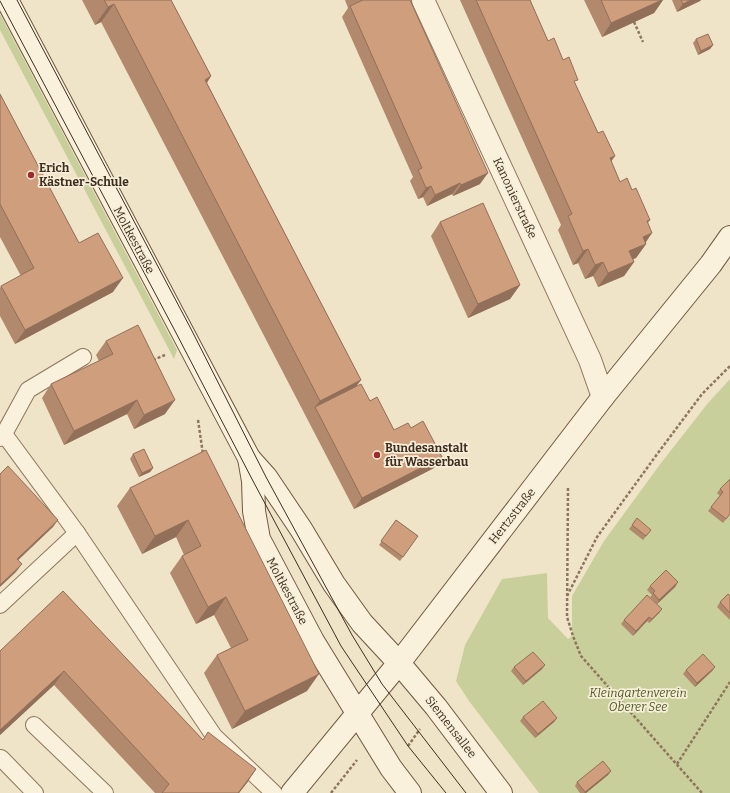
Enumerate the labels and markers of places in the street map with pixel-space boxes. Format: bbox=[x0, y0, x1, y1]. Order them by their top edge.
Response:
place label: Erich Kästner-Schule bbox=[39, 161, 129, 189]
marker: Erich Kästner-Schule bbox=[26, 170, 36, 180]
place label: Bundesanstalt für Wasserbau bbox=[385, 441, 469, 469]
marker: Bundesanstalt für Wasserbau bbox=[372, 450, 382, 460]

